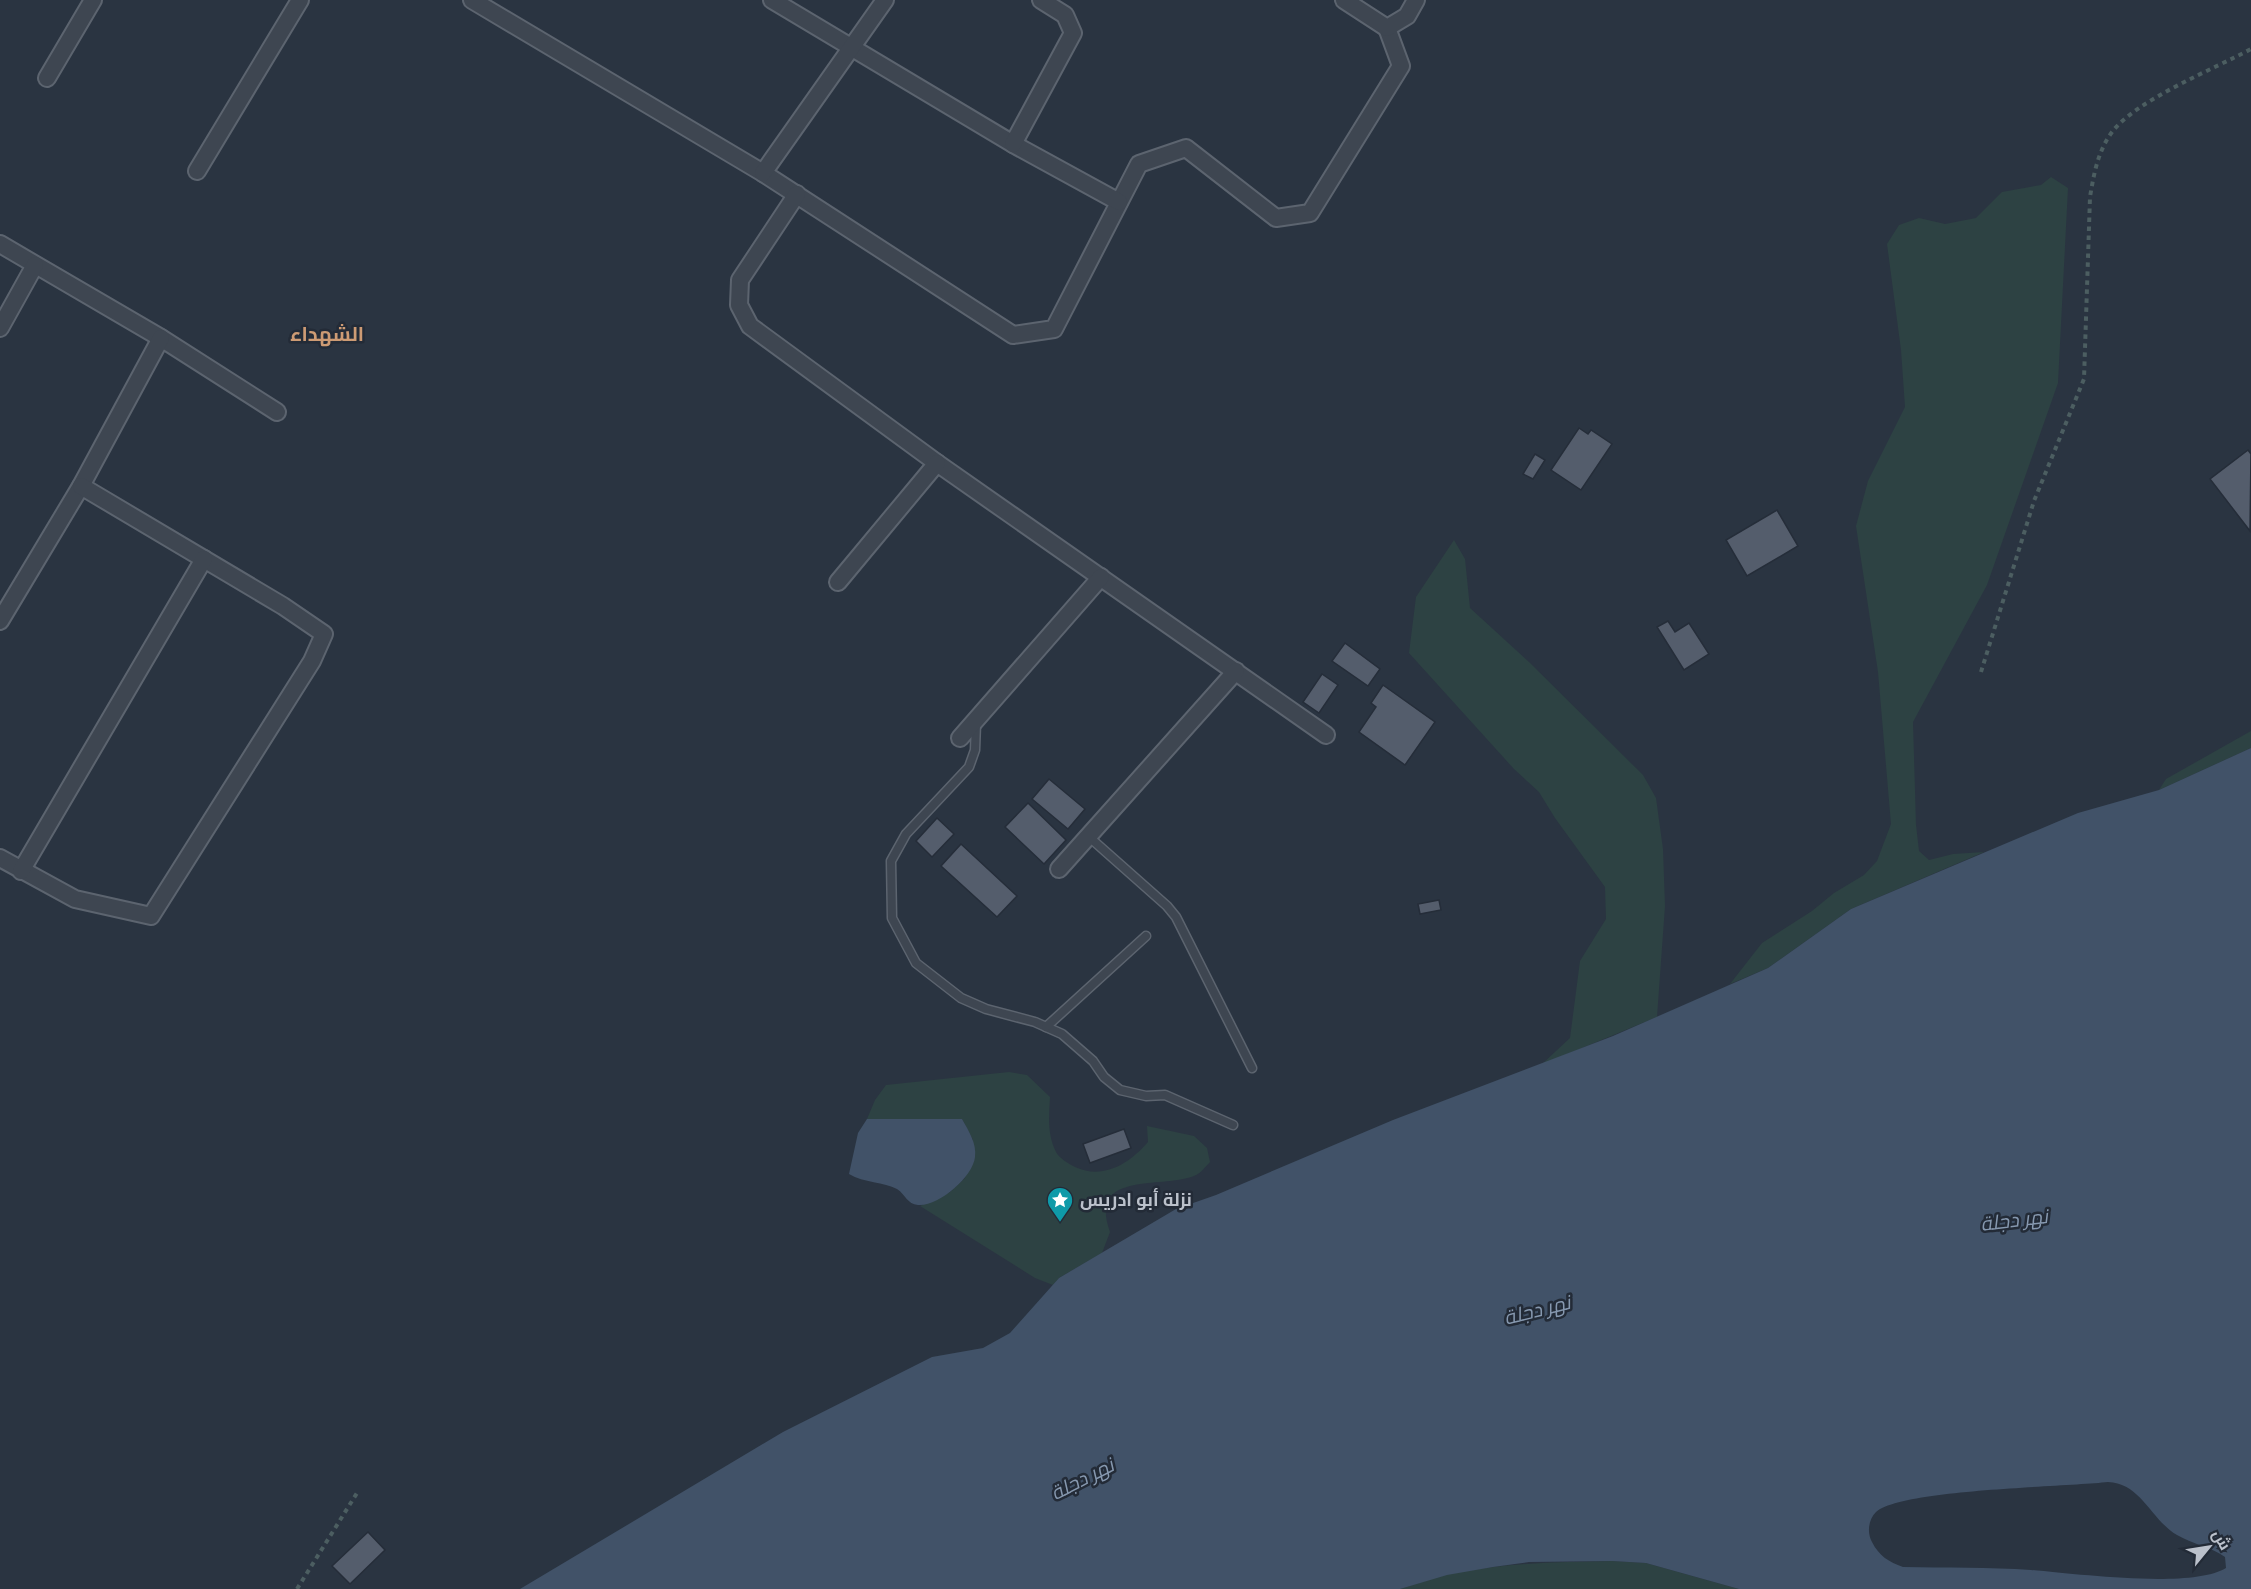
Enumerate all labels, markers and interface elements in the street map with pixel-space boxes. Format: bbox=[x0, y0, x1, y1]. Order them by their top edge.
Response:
district label: الشهداء bbox=[290, 322, 364, 347]
place icon: نزلة أبو ادريس bbox=[1045, 1185, 1075, 1223]
place label: نزلة أبو ادريس bbox=[1080, 1187, 1192, 1211]
water label: نهر دجلة bbox=[1979, 1204, 2052, 1236]
water label: نهر دجلة bbox=[1501, 1289, 1575, 1330]
water label: نهر دجلة bbox=[1046, 1452, 1120, 1505]
north arrow bbox=[2179, 1517, 2239, 1577]
text: ش bbox=[2208, 1526, 2235, 1553]

